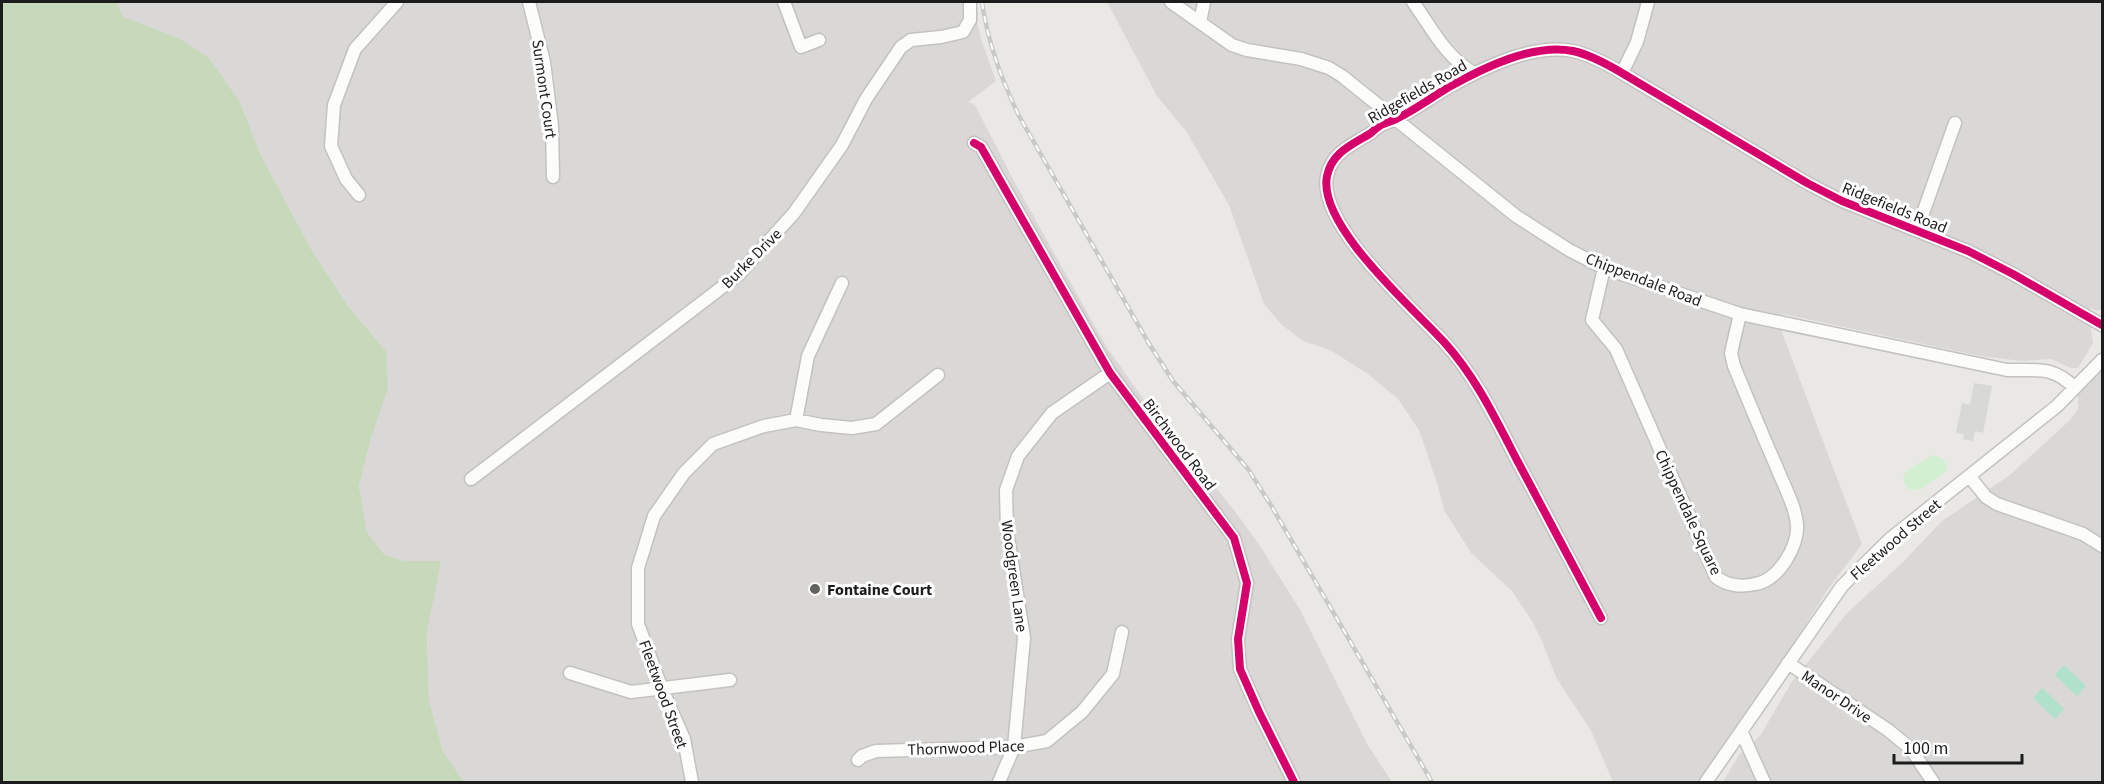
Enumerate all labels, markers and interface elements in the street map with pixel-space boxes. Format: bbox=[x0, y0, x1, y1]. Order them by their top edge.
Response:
street label: Surmont Court bbox=[526, 38, 562, 141]
street label: Ridgefields Road bbox=[1364, 54, 1471, 129]
street label: Ridgefields Road bbox=[1839, 177, 1950, 239]
street label: Burke Drive bbox=[717, 224, 787, 294]
street label: Chippendale Road bbox=[1582, 248, 1705, 312]
street label: Birchwood Road bbox=[1137, 394, 1221, 495]
street label: Chippendale Square bbox=[1649, 446, 1727, 579]
street label: Fleetwood Street bbox=[1845, 494, 1946, 585]
street label: Woodgreen Lane bbox=[995, 519, 1033, 633]
place label: Fontaine Court bbox=[827, 579, 932, 601]
marker: Fontaine Court bbox=[808, 582, 822, 596]
street label: Fleetwood Street bbox=[633, 637, 693, 752]
street label: Manor Drive bbox=[1797, 665, 1876, 729]
scale bar bbox=[1894, 727, 2022, 765]
street label: Thornwood Place bbox=[907, 735, 1025, 761]
text: 100 m bbox=[1903, 736, 1948, 761]

